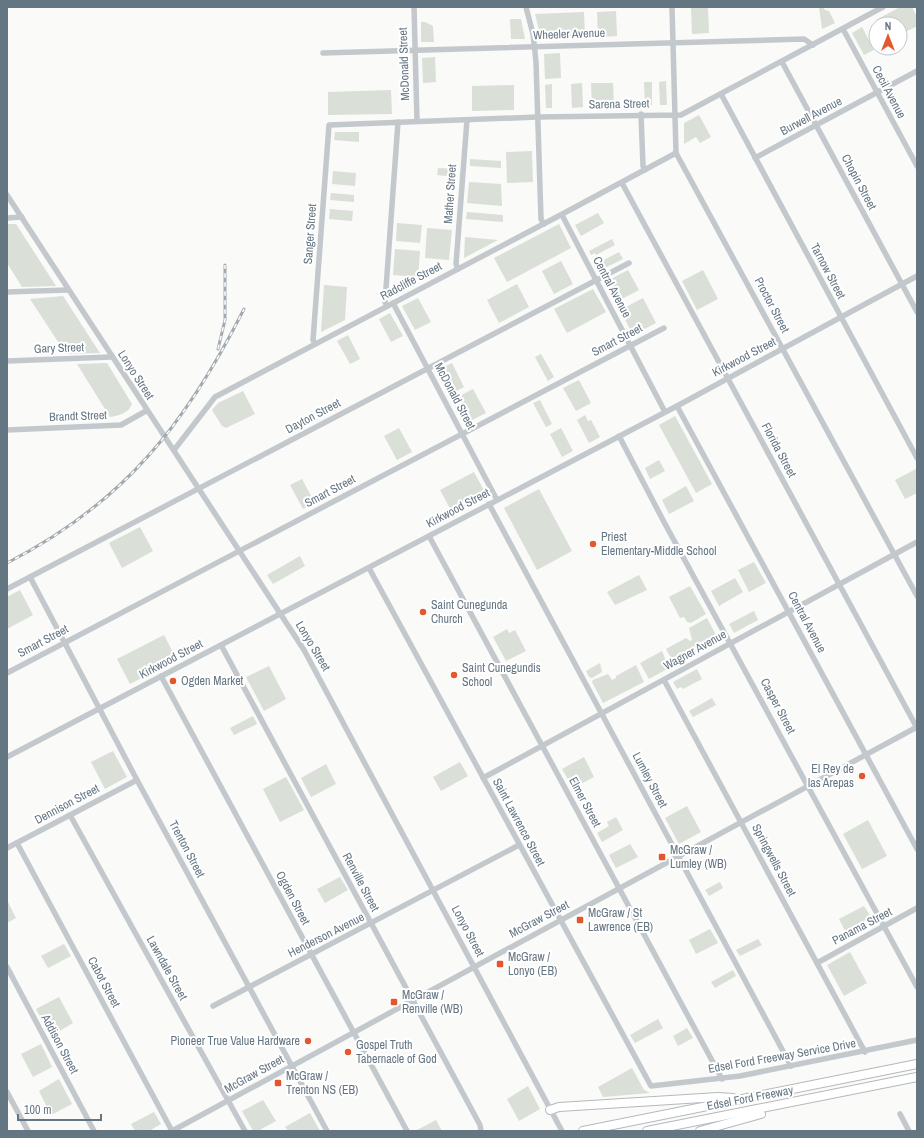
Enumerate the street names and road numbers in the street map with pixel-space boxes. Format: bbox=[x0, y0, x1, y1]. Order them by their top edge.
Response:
street label: Wheeler Avenue bbox=[533, 25, 605, 43]
street label: McDonald Street bbox=[395, 27, 413, 101]
street label: Cecil Avenue bbox=[868, 63, 910, 121]
street label: Burwell Avenue bbox=[777, 93, 845, 139]
street label: Sarena Street bbox=[588, 95, 650, 113]
street label: Chopin Street bbox=[838, 151, 880, 213]
street label: Mather Street bbox=[440, 163, 460, 224]
street label: Sanger Street bbox=[300, 203, 320, 265]
street label: Tarnow Street bbox=[807, 240, 849, 302]
street label: Central Avenue bbox=[589, 254, 635, 320]
street label: Radcliffe Street bbox=[377, 258, 445, 304]
street label: Proctor Street bbox=[751, 274, 793, 336]
street label: Smart Street bbox=[589, 320, 645, 360]
street label: Kirkwood Street bbox=[709, 333, 779, 380]
street label: Gary Street bbox=[34, 339, 85, 357]
street label: Lonyo Street bbox=[114, 347, 158, 403]
street label: McDonald Street bbox=[431, 360, 479, 432]
street label: Dayton Street bbox=[283, 395, 344, 437]
street label: Brandt Street bbox=[49, 407, 108, 425]
street label: Florida Street bbox=[758, 420, 800, 480]
street label: Smart Street bbox=[302, 471, 358, 511]
street label: Kirkwood Street bbox=[423, 484, 493, 531]
street label: Central Avenue bbox=[784, 589, 830, 655]
street label: Lonyo Street bbox=[292, 618, 334, 674]
street label: Smart Street bbox=[15, 621, 71, 661]
street label: Wagner Avenue bbox=[661, 626, 729, 674]
street label: Kirkwood Street bbox=[136, 635, 206, 682]
street label: Casper Street bbox=[757, 675, 799, 737]
street label: Lumley Street bbox=[629, 749, 671, 811]
street label: Elmer Street bbox=[565, 774, 605, 830]
street label: Saint Lawrence Street bbox=[489, 775, 549, 869]
street label: Dennison Street bbox=[32, 780, 102, 828]
street label: Trenton Street bbox=[165, 818, 209, 881]
street label: Springwells Street bbox=[748, 821, 800, 899]
street label: Renville Street bbox=[339, 850, 383, 914]
street label: Ogden Street bbox=[272, 868, 314, 928]
street label: McGraw Street bbox=[506, 896, 572, 941]
street label: Lonyo Street bbox=[448, 903, 488, 960]
street label: Panama Street bbox=[829, 903, 895, 948]
street label: Henderson Avenue bbox=[285, 909, 367, 961]
street label: Lawndale Street bbox=[143, 933, 191, 1003]
street label: Cabot Street bbox=[84, 954, 124, 1010]
street label: Addison Street bbox=[37, 1011, 82, 1077]
street label: Edsel Ford Freeway Service Drive bbox=[707, 1035, 857, 1077]
street label: McGraw Street bbox=[221, 1051, 287, 1097]
street label: Edsel Ford Freeway bbox=[705, 1082, 795, 1114]

